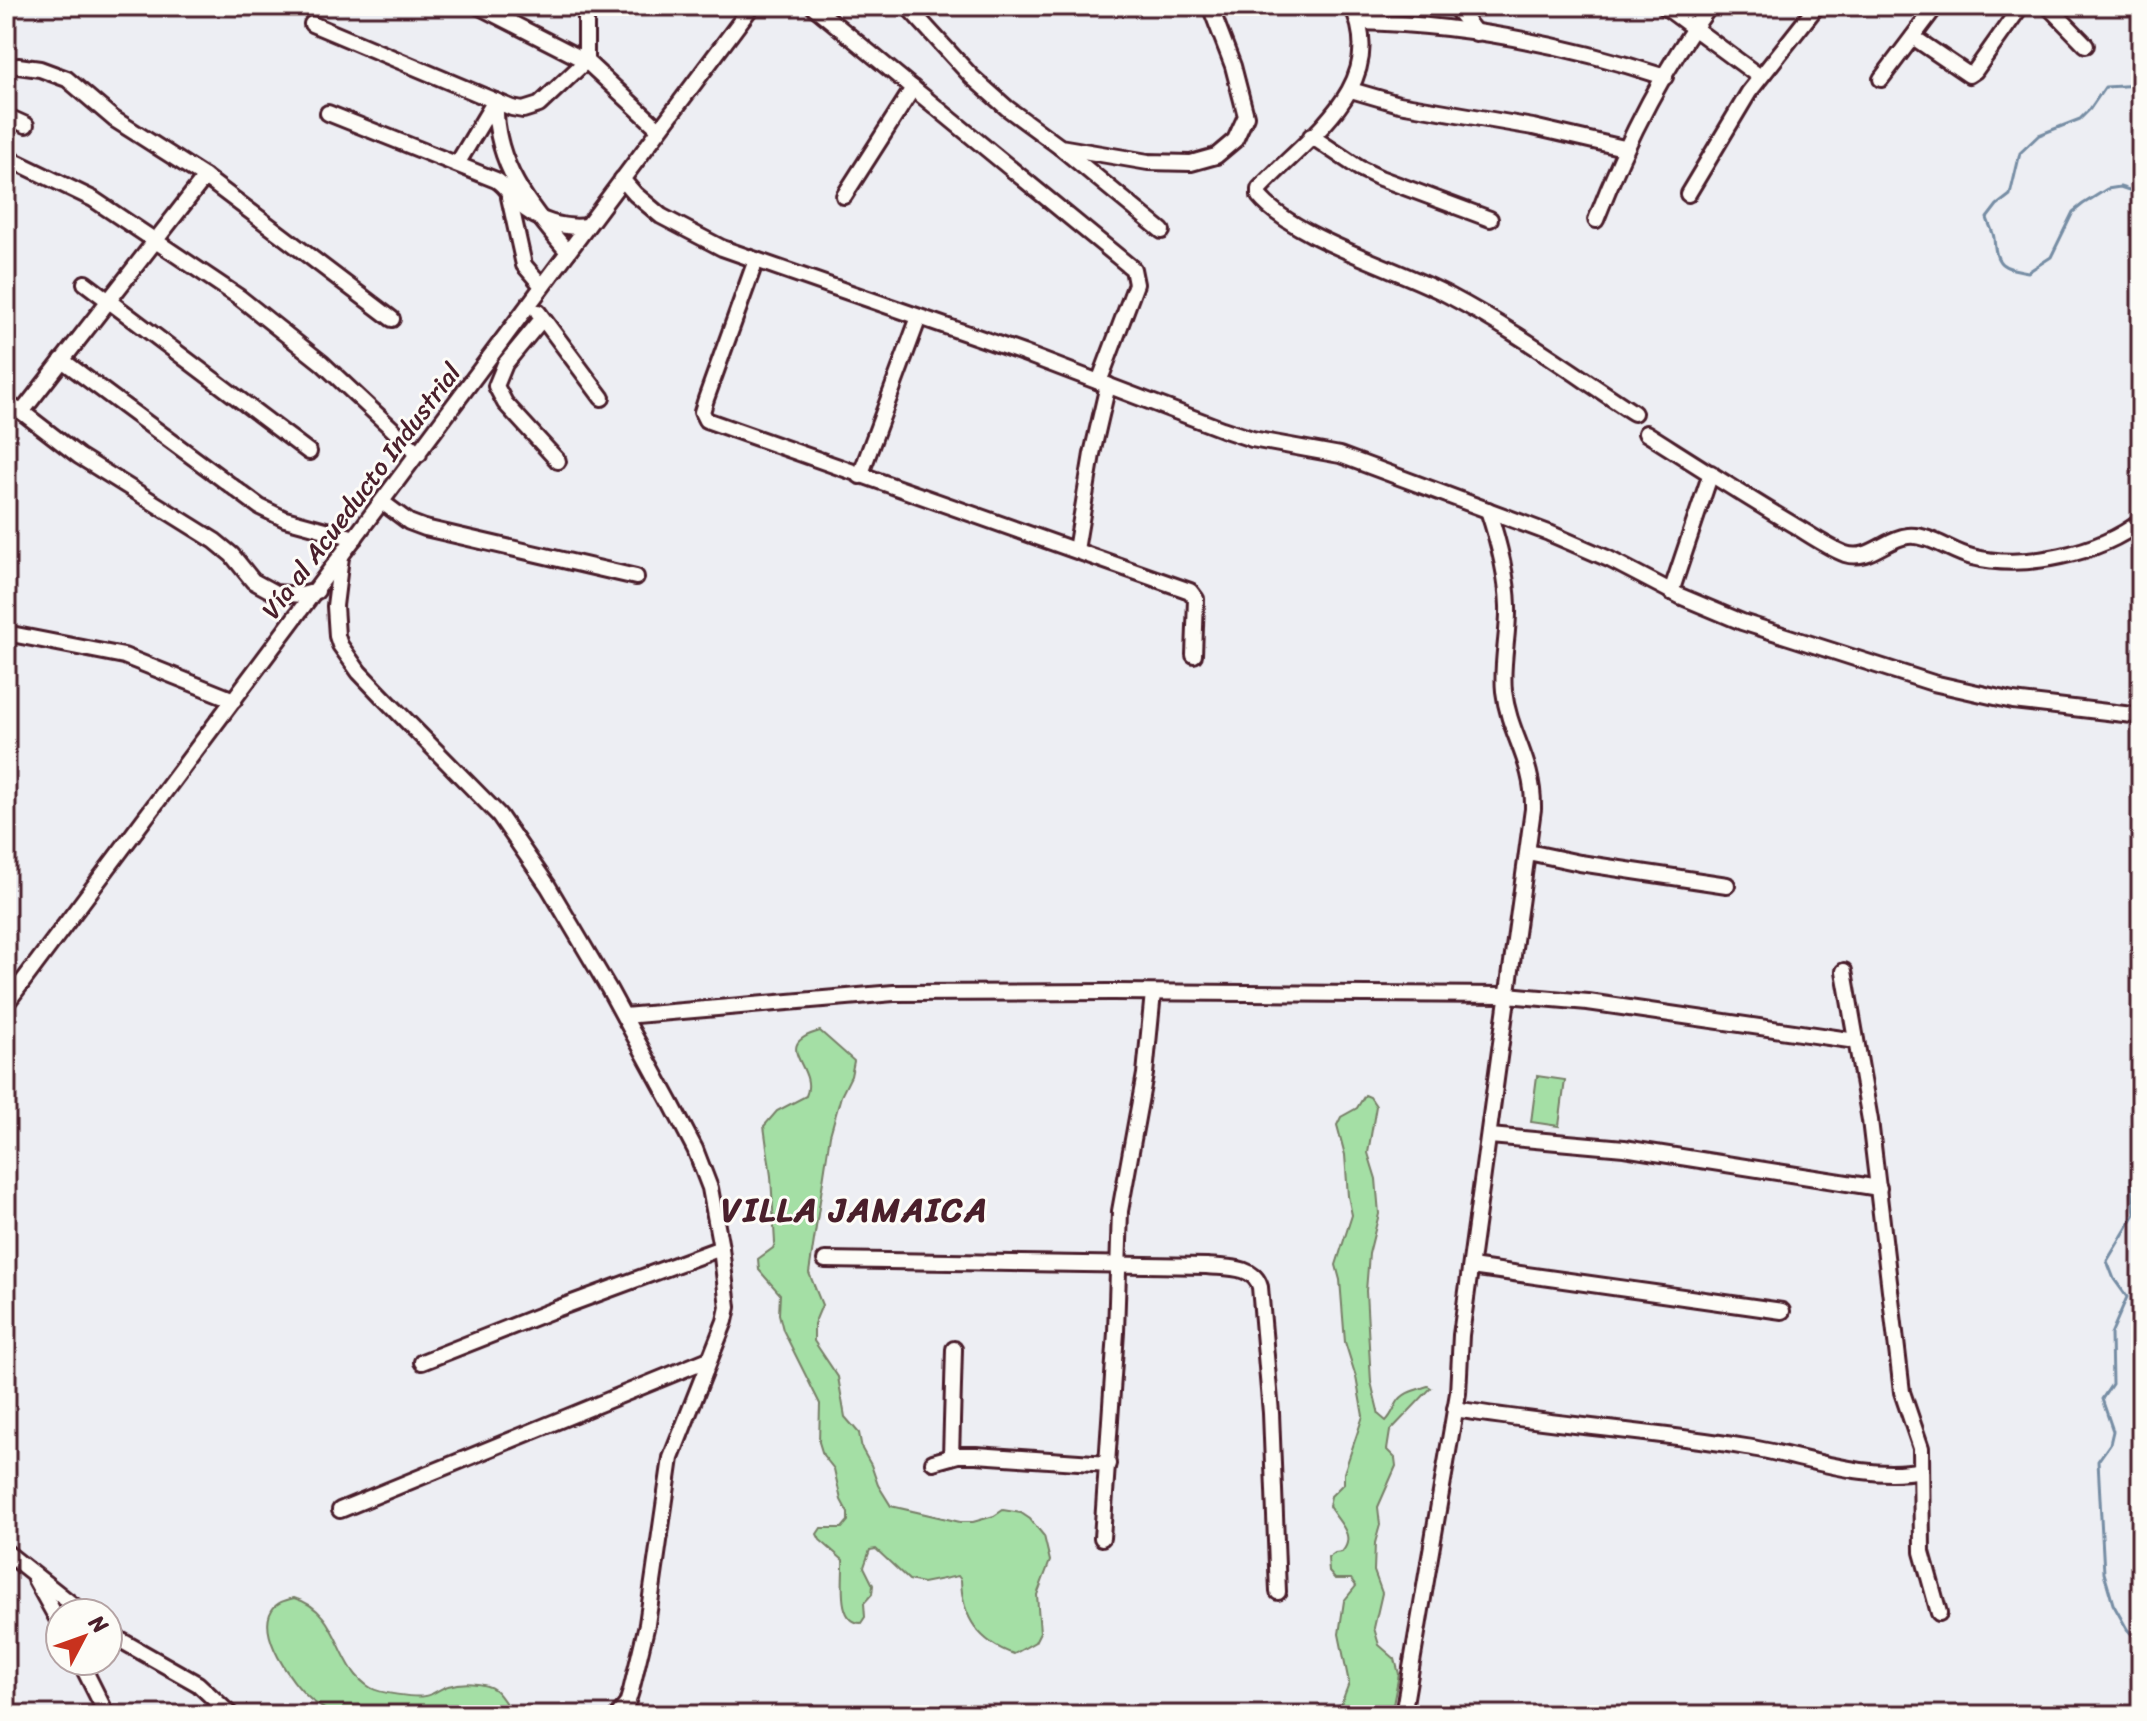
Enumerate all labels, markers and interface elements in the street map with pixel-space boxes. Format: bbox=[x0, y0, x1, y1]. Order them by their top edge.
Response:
street label: Vía al Acueducto Industrial bbox=[249, 352, 473, 629]
district label: VILLA JAMAICA bbox=[721, 1180, 989, 1240]
north arrow bbox=[44, 1597, 124, 1677]
text: N bbox=[78, 1605, 119, 1643]

